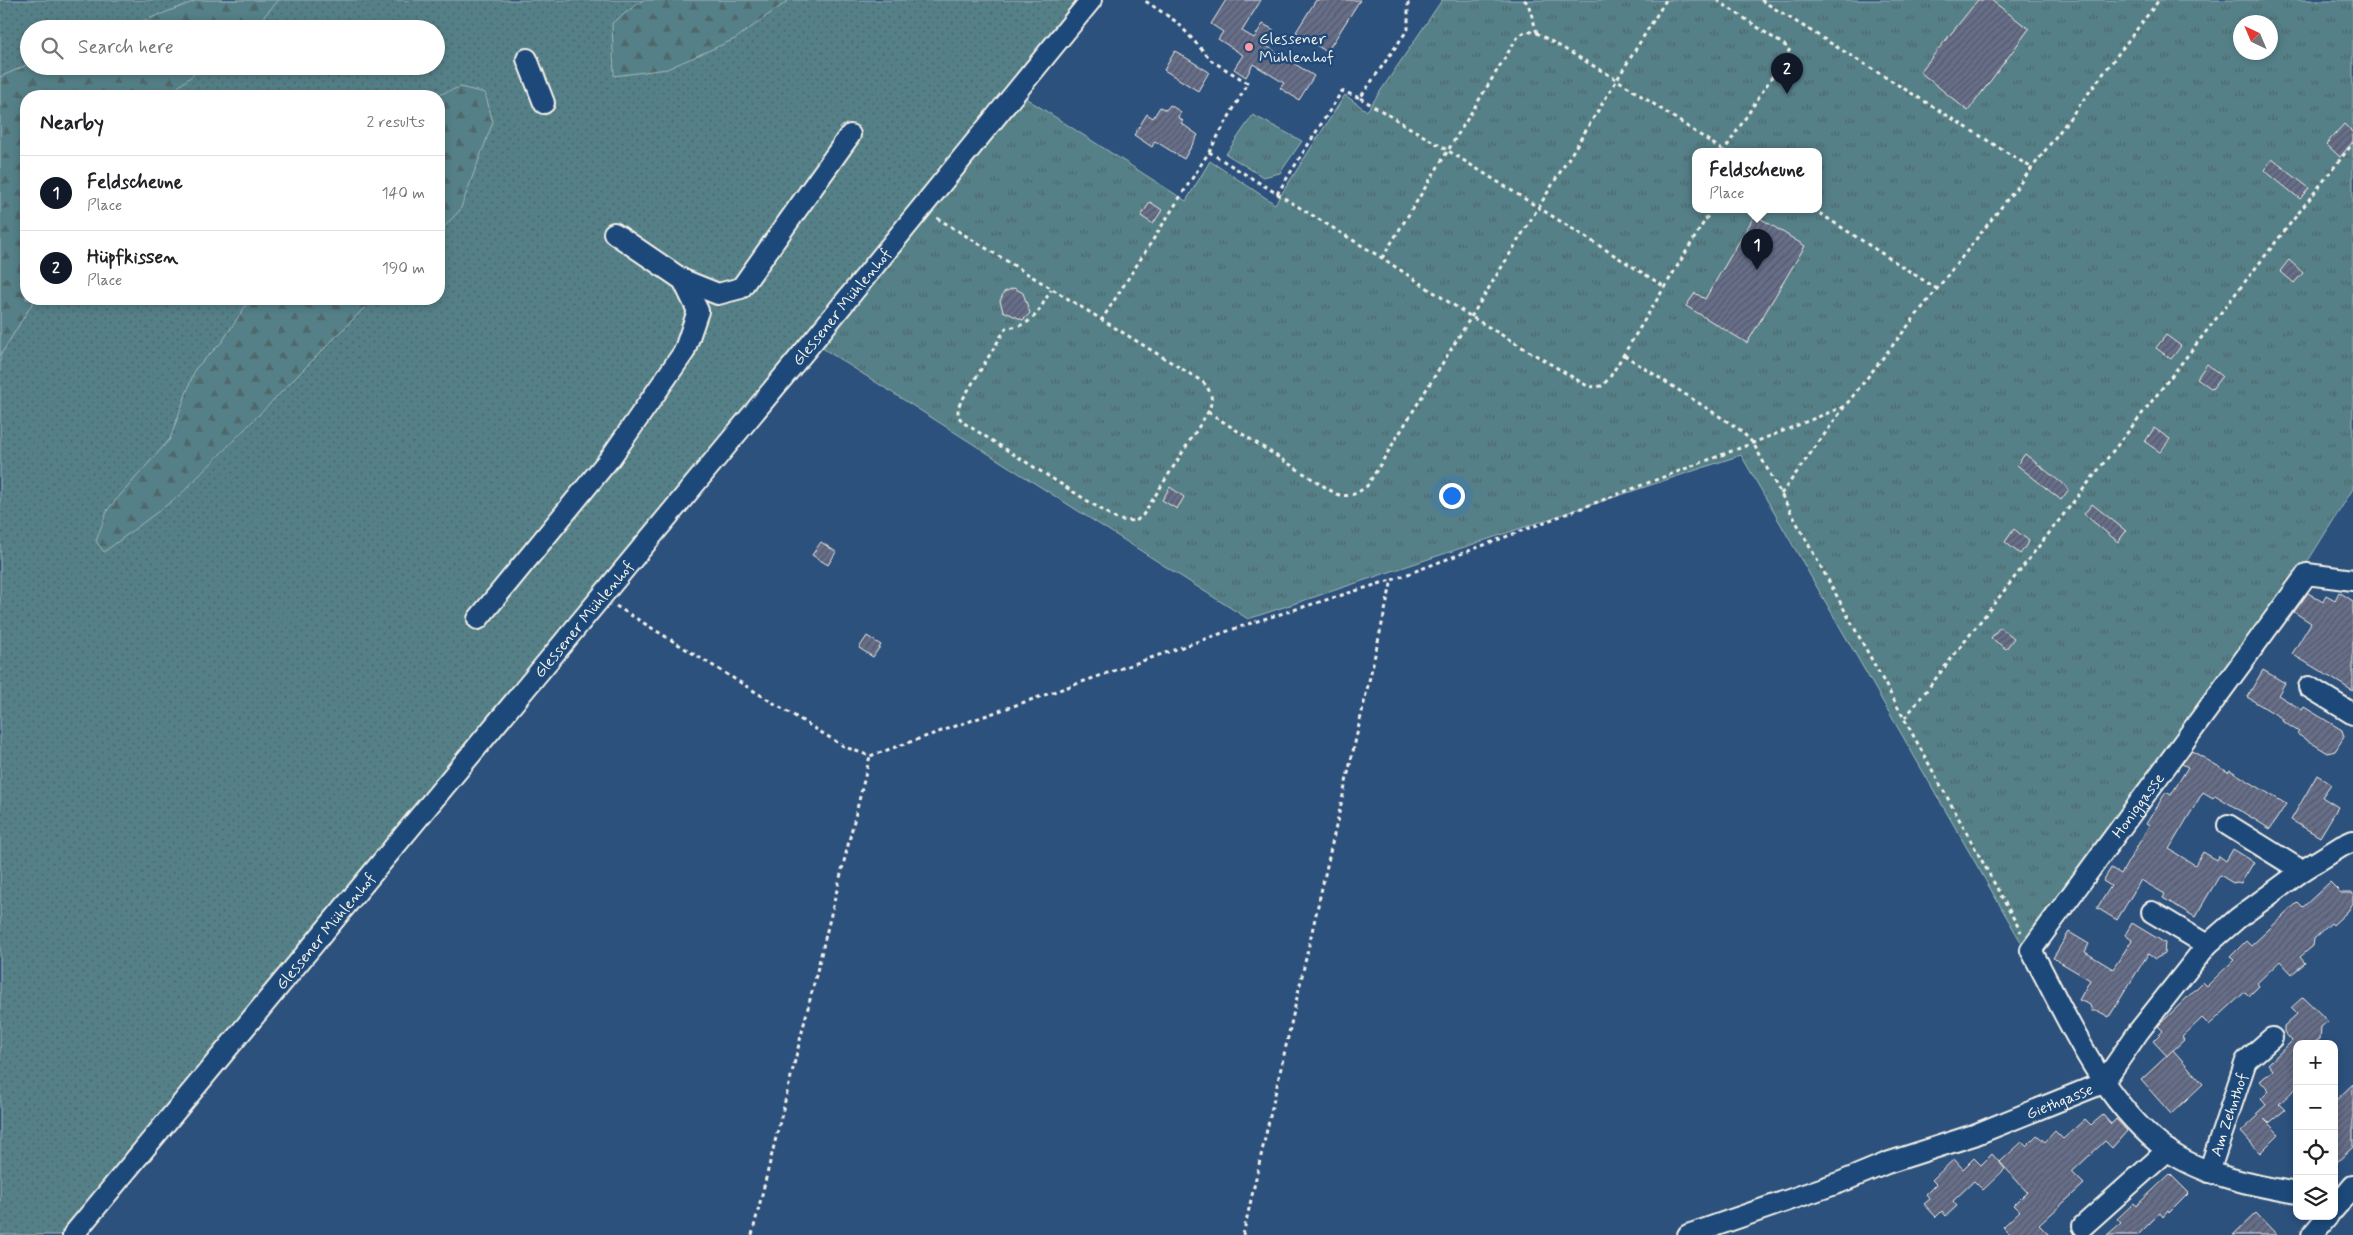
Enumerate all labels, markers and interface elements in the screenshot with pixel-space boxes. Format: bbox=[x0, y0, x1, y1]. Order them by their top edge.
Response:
north arrow bbox=[2233, 15, 2278, 60]
search box bbox=[20, 20, 445, 75]
place label: Glessener Mühlenhof bbox=[1259, 29, 1334, 68]
icon: search bbox=[38, 34, 66, 62]
text: Search here bbox=[78, 35, 174, 60]
marker: Glessener Mühlenhof bbox=[1243, 41, 1255, 53]
pin: 2 bbox=[1771, 53, 1803, 94]
text: Nearby bbox=[40, 109, 104, 137]
text: 2 results bbox=[367, 112, 425, 133]
popup bbox=[1692, 148, 1822, 213]
text: Feldscheune bbox=[1709, 158, 1805, 183]
text: Feldscheune bbox=[87, 170, 183, 195]
text: 1 bbox=[52, 183, 60, 204]
text: 140 m bbox=[381, 183, 425, 204]
text: Place bbox=[1709, 183, 1744, 204]
text: Place bbox=[87, 195, 122, 216]
pin: 1 bbox=[1741, 229, 1773, 270]
street label: Glessener Mühlenhof bbox=[788, 244, 897, 371]
text: Hüpfkissen bbox=[87, 245, 178, 270]
text: 2 bbox=[52, 258, 60, 279]
text: 190 m bbox=[382, 258, 425, 279]
text: Place bbox=[87, 270, 122, 291]
your location bbox=[1439, 483, 1465, 509]
street label: Glessener Mühlenhof bbox=[530, 557, 639, 683]
street label: Honiggasse bbox=[2108, 769, 2170, 843]
street label: Glessener Mühlenhof bbox=[271, 869, 381, 995]
map controls bbox=[2293, 1040, 2338, 1220]
button: + bbox=[2293, 1040, 2338, 1085]
street label: Am Zehnthof bbox=[2206, 1070, 2254, 1159]
street label: Giethgasse bbox=[2023, 1079, 2097, 1125]
button: − bbox=[2293, 1085, 2338, 1130]
button: locate bbox=[2293, 1130, 2338, 1175]
button: layers bbox=[2293, 1175, 2338, 1220]

